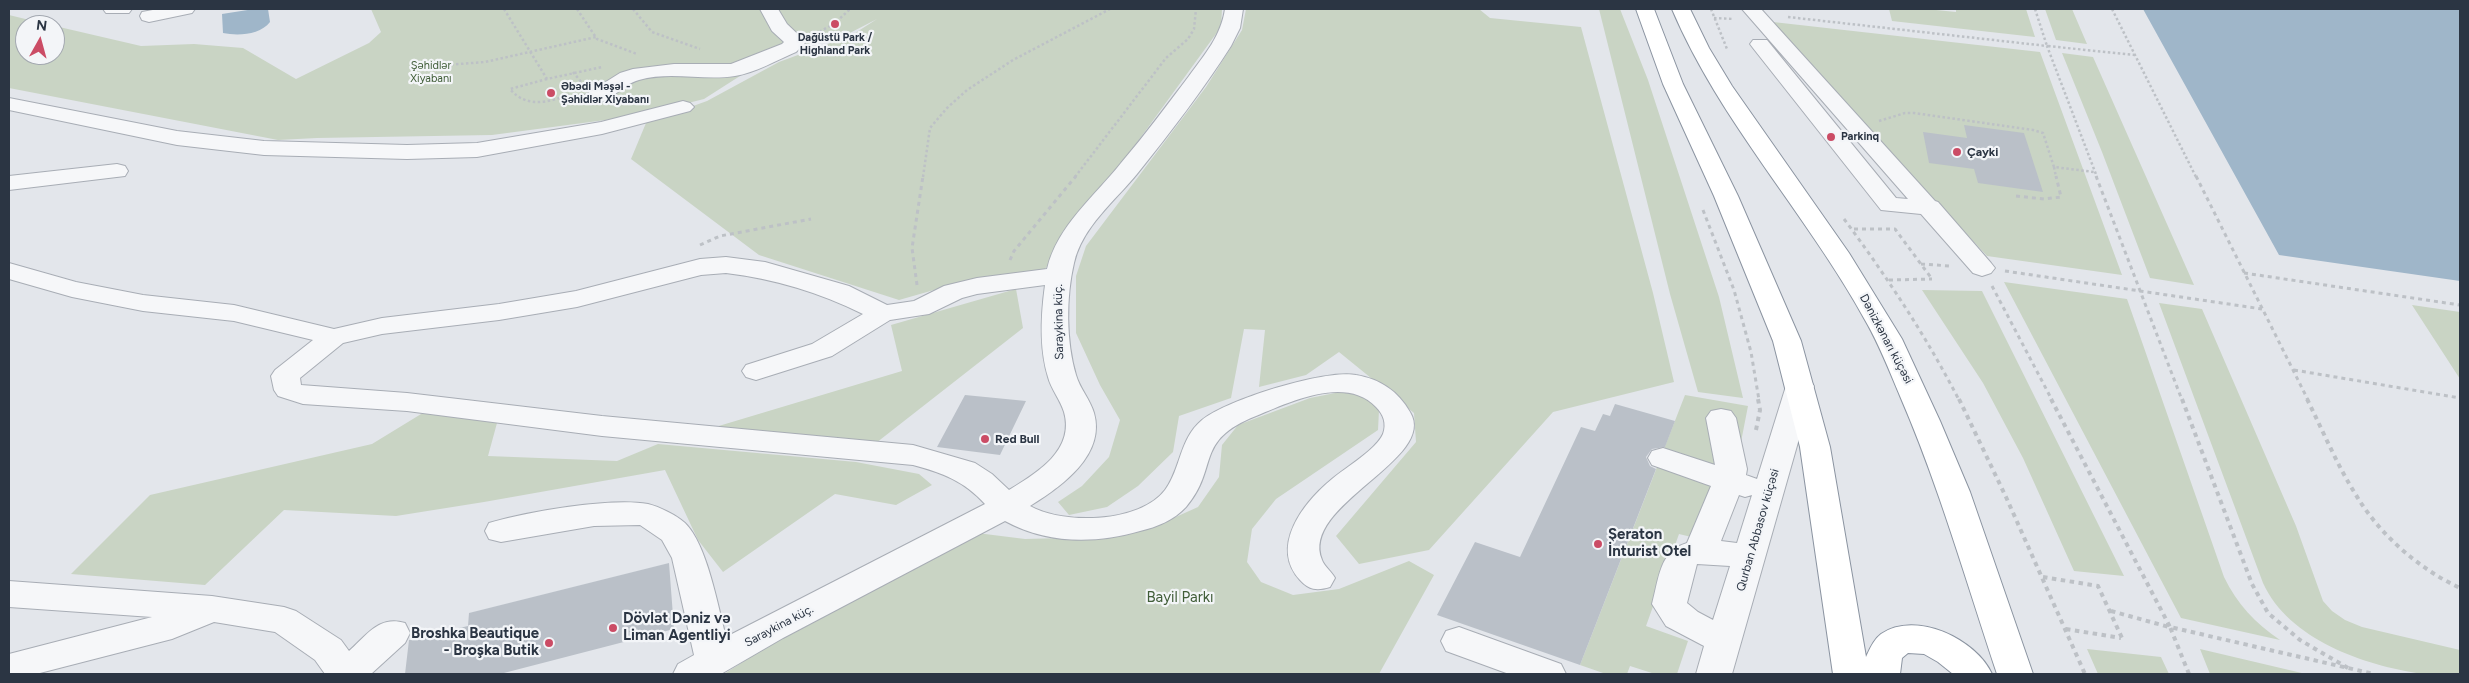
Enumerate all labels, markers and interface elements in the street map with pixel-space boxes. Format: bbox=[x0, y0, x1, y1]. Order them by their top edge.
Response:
north arrow bbox=[15, 15, 65, 65]
text: N bbox=[35, 17, 48, 35]
marker: Dağüstü Park / Highland Park bbox=[829, 18, 841, 30]
place label: Dağüstü Park / Highland Park bbox=[798, 31, 872, 57]
park label: Şəhidlər Xiyabanı bbox=[410, 59, 452, 85]
place label: Əbədi Məşəl - Şəhidlər Xiyabanı bbox=[561, 80, 649, 106]
marker: Əbədi Məşəl - Şəhidlər Xiyabanı bbox=[545, 87, 557, 99]
place label: Parkinq bbox=[1841, 130, 1879, 144]
marker: Parkinq bbox=[1825, 131, 1837, 143]
place label: Çayki bbox=[1967, 145, 1998, 159]
marker: Çayki bbox=[1951, 146, 1963, 158]
street label: Saraykina küç. bbox=[1051, 284, 1067, 360]
street label: Dənizkənarı küçəsi bbox=[1856, 292, 1916, 386]
place label: Red Bull bbox=[995, 432, 1039, 446]
marker: Red Bull bbox=[979, 433, 991, 445]
street label: Qurban Abbasov küçəsi bbox=[1734, 467, 1782, 593]
place label: Şeraton İnturist Otel bbox=[1608, 526, 1691, 561]
marker: Şeraton İnturist Otel bbox=[1592, 538, 1604, 550]
park label: Bayil Parkı bbox=[1146, 589, 1214, 607]
street label: Saraykina küç. bbox=[742, 602, 816, 650]
place label: Dövlət Dəniz və Liman Agentliyi bbox=[623, 610, 731, 645]
marker: Dövlət Dəniz və Liman Agentliyi bbox=[607, 622, 619, 634]
place label: Broshka Beautique - Broşka Butik bbox=[411, 625, 539, 660]
marker: Broshka Beautique - Broşka Butik bbox=[543, 637, 555, 649]

